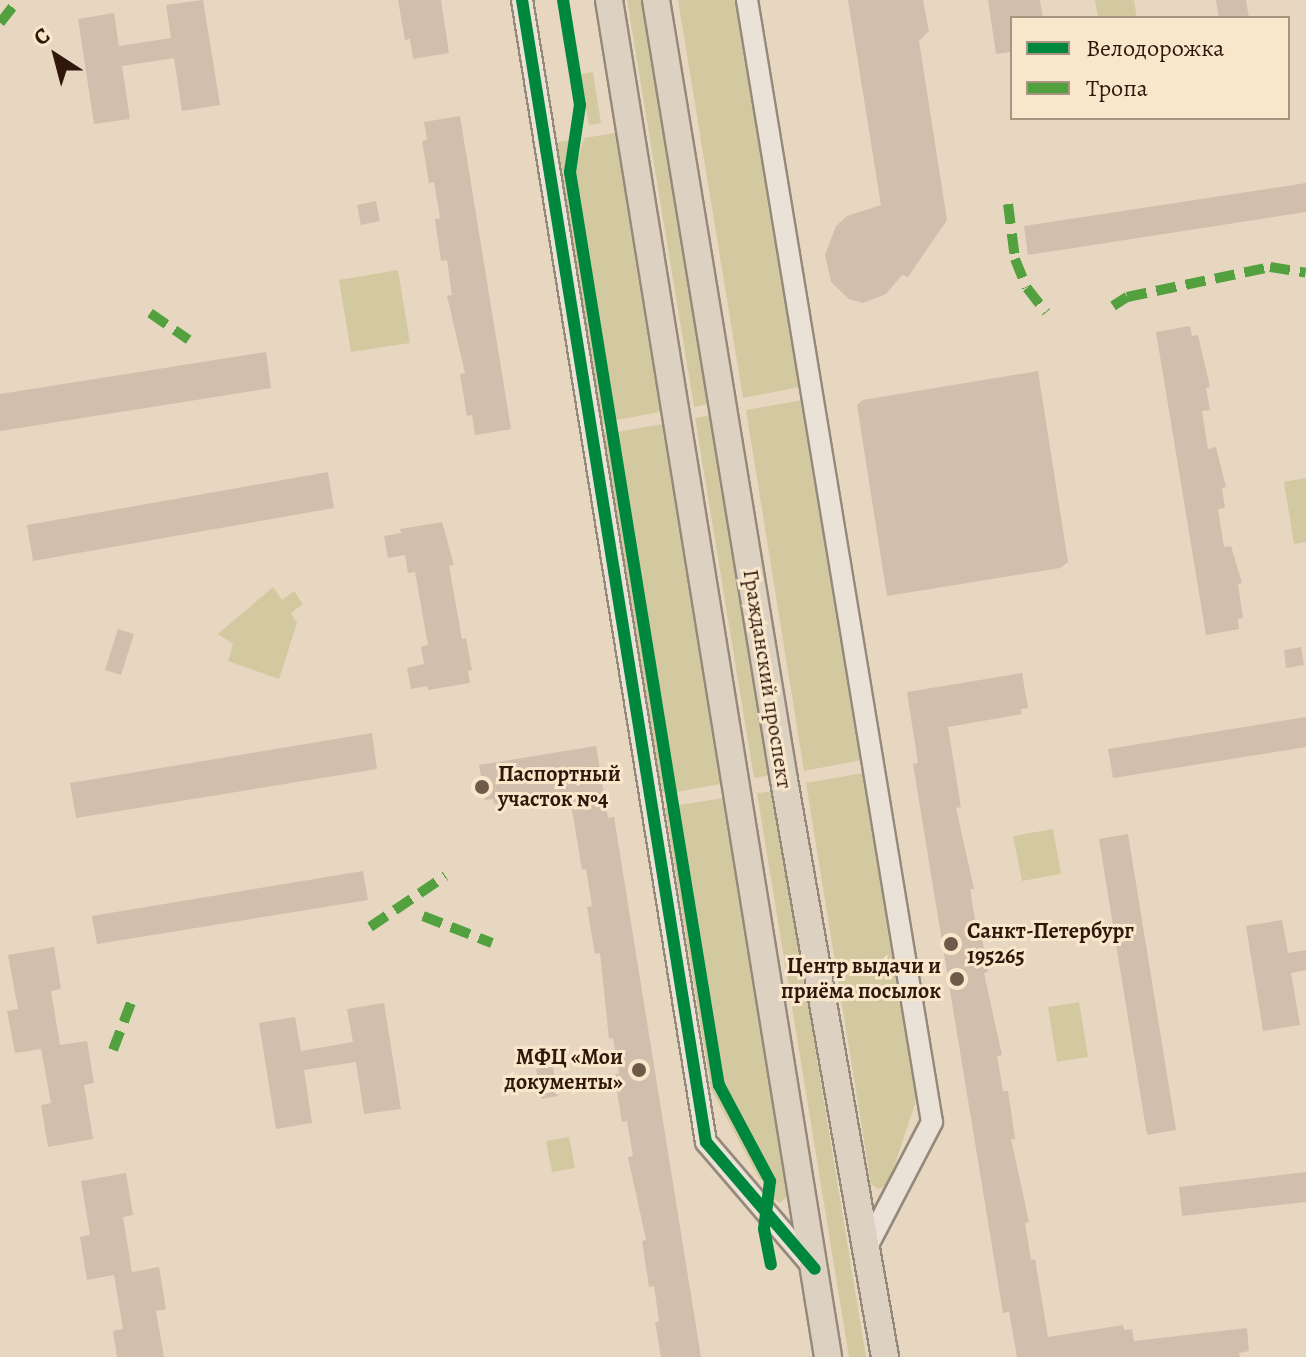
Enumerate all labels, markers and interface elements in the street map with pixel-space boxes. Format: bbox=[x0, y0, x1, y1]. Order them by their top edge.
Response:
north arrow bbox=[16, 16, 96, 96]
legend bbox=[1010, 16, 1290, 120]
text: С bbox=[28, 20, 56, 53]
text: Велодорожка bbox=[1086, 32, 1224, 64]
text: Тропа bbox=[1086, 72, 1148, 104]
street label: Гражданский проспект bbox=[737, 568, 797, 790]
place label: Паспортный участок №4 bbox=[498, 761, 621, 812]
marker: Паспортный участок №4 bbox=[473, 778, 491, 796]
place label: Санкт-Петербург 195265 bbox=[967, 918, 1134, 970]
marker: Санкт-Петербург 195265 bbox=[942, 935, 960, 953]
place label: Центр выдачи и приёма посылок bbox=[781, 953, 941, 1004]
marker: Центр выдачи и приёма посылок bbox=[948, 970, 966, 988]
place label: МФЦ «Мои документы» bbox=[505, 1044, 623, 1096]
marker: МФЦ «Мои документы» bbox=[630, 1061, 648, 1079]

